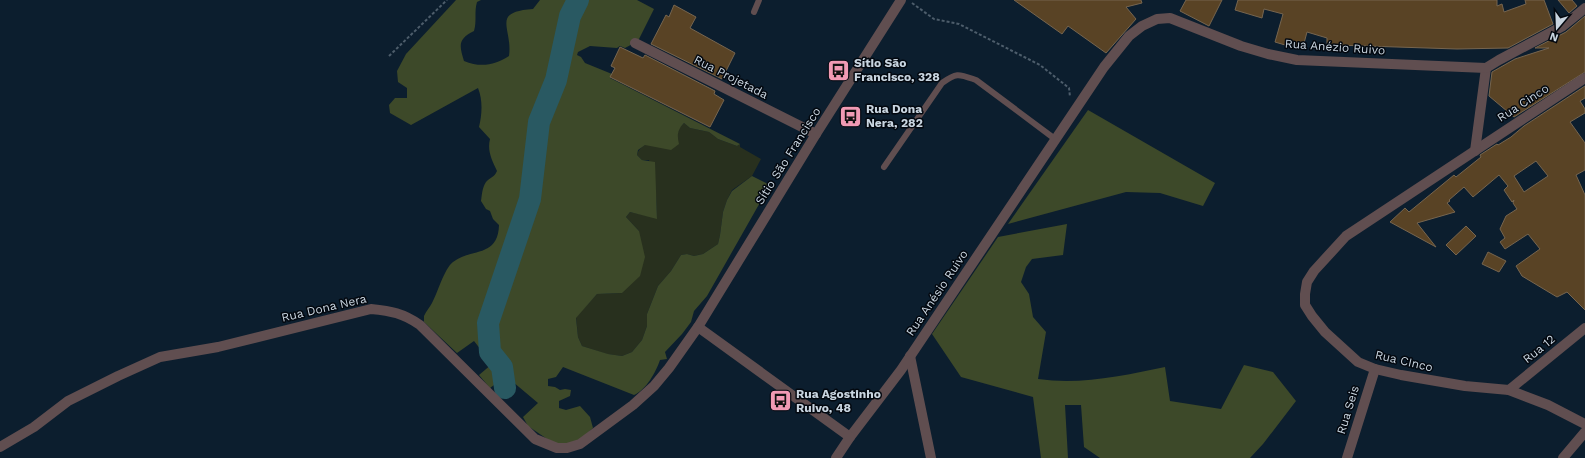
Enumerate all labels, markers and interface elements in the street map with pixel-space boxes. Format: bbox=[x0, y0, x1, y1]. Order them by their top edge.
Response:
north arrow bbox=[1537, 8, 1577, 48]
text: N bbox=[1548, 30, 1560, 44]
street label: Rua Anézio Ruivo bbox=[1284, 37, 1386, 57]
street label: Rua Projetada bbox=[692, 52, 771, 102]
place label: Sítio São Francisco, 328 bbox=[854, 56, 940, 84]
bus stop icon: Sítio São Francisco, 328 bbox=[826, 57, 852, 83]
street label: Rua Cinco bbox=[1495, 81, 1551, 125]
place label: Rua Dona Nera, 282 bbox=[866, 102, 923, 130]
bus stop icon: Rua Dona Nera, 282 bbox=[838, 103, 864, 129]
street label: Sítio São Francisco bbox=[752, 105, 824, 207]
street label: Rua Anésio Ruivo bbox=[903, 247, 971, 339]
street label: Rua Dona Nera bbox=[280, 291, 368, 325]
street label: Rua 12 bbox=[1520, 332, 1558, 366]
street label: Rua CInco bbox=[1374, 348, 1434, 374]
street label: Rua Seis bbox=[1334, 384, 1362, 436]
place label: Rua Agostinho Ruivo, 48 bbox=[796, 387, 881, 415]
bus stop icon: Rua Agostinho Ruivo, 48 bbox=[768, 388, 794, 414]

